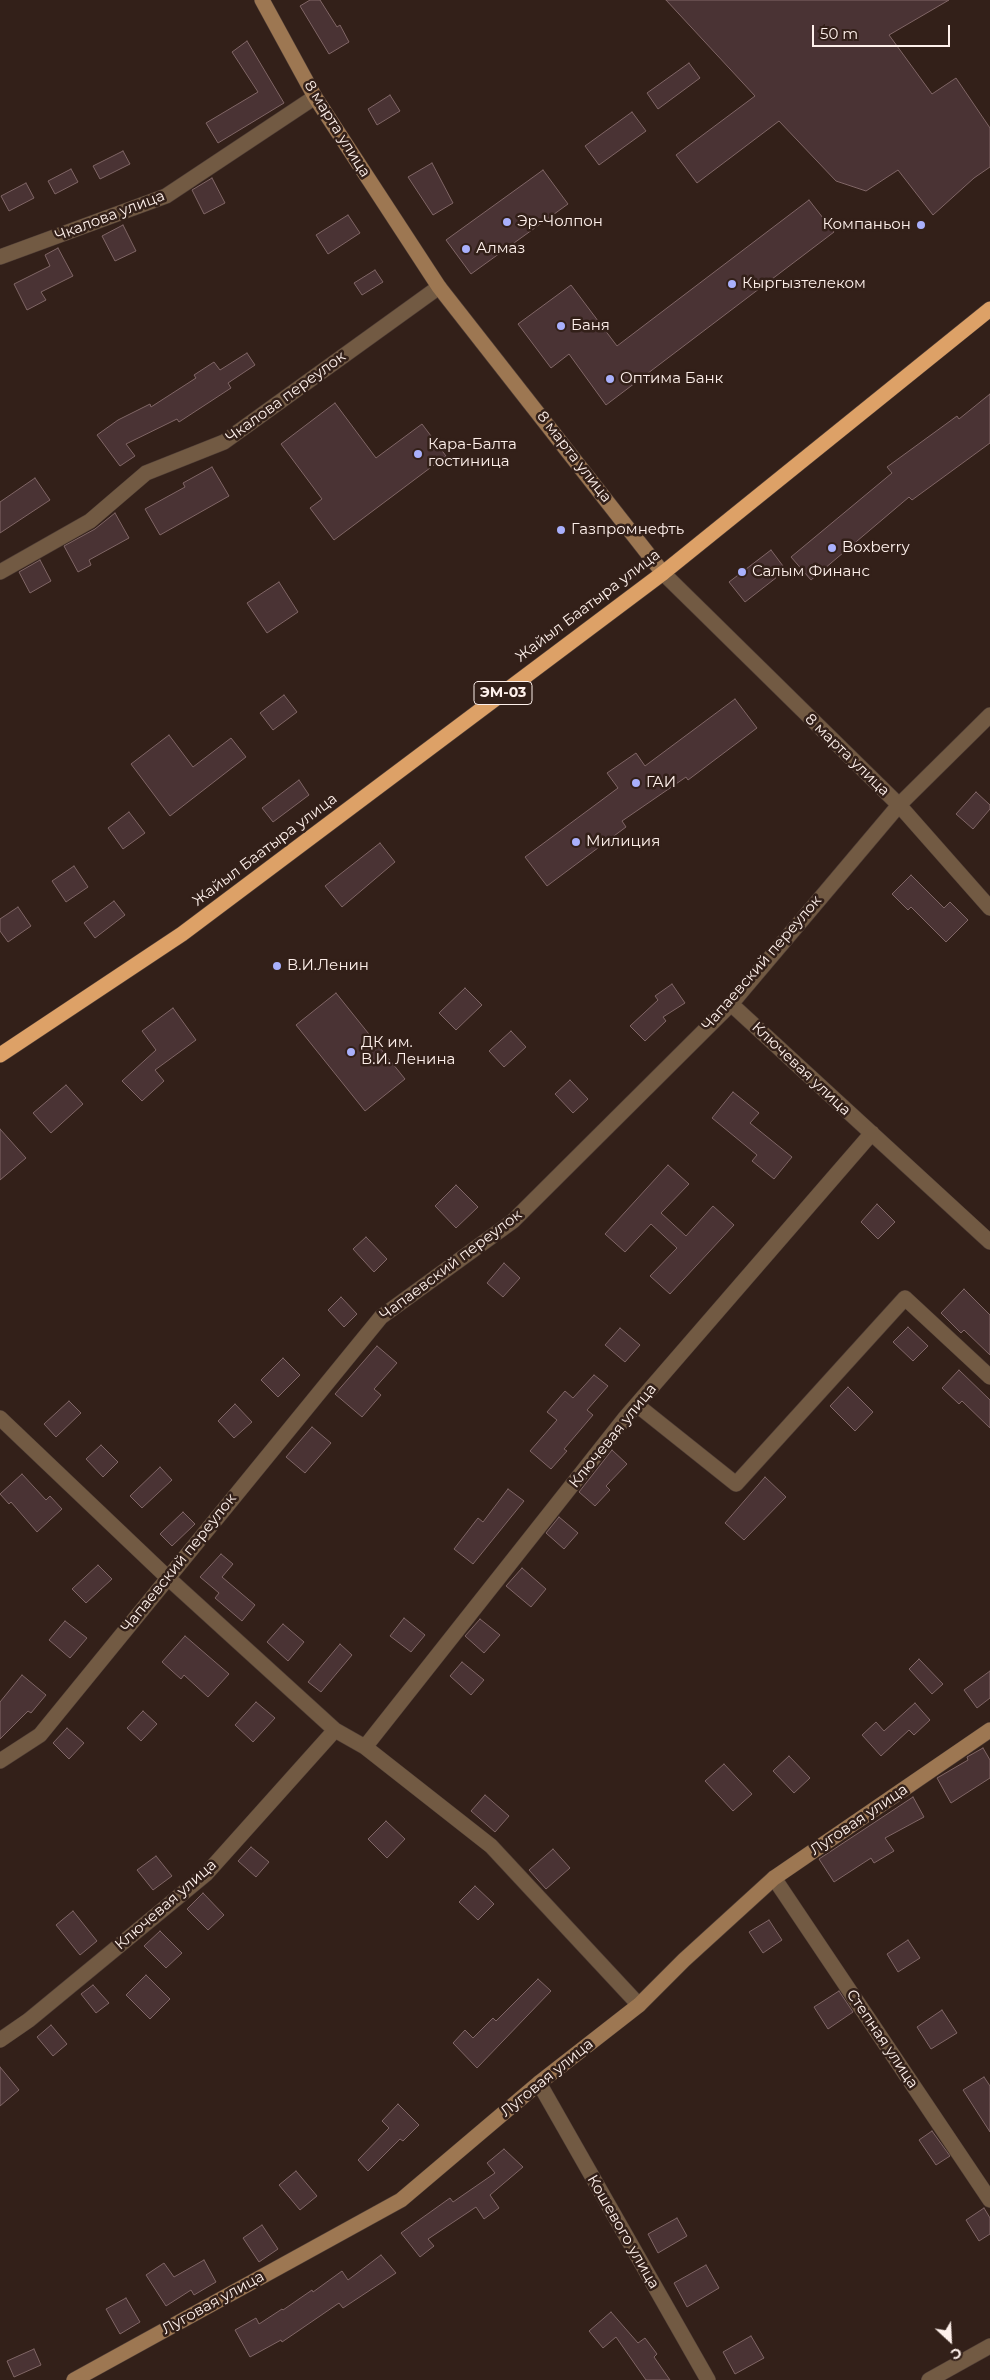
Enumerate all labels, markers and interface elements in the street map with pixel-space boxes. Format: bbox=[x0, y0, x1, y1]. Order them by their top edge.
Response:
scale bar bbox=[815, 15, 952, 47]
text: 50 m bbox=[820, 24, 858, 43]
street label: 8 марта улица bbox=[300, 77, 374, 181]
street label: Чкалова улица bbox=[53, 187, 167, 245]
place label: Эр-Чолпон bbox=[517, 213, 603, 231]
marker: Эр-Чолпон bbox=[501, 216, 513, 228]
place label: Компаньон bbox=[822, 216, 911, 234]
marker: Компаньон bbox=[915, 219, 927, 231]
place label: Алмаз bbox=[476, 240, 525, 258]
marker: Алмаз bbox=[460, 243, 472, 255]
place label: Кыргызтелеком bbox=[742, 275, 866, 293]
marker: Кыргызтелеком bbox=[726, 278, 738, 290]
place label: Баня bbox=[571, 317, 610, 335]
marker: Баня bbox=[555, 320, 567, 332]
street label: Чкалова переулок bbox=[223, 348, 349, 446]
place label: Оптима Банк bbox=[620, 370, 723, 388]
marker: Оптима Банк bbox=[604, 373, 616, 385]
street label: 8 марта улица bbox=[533, 408, 615, 506]
place label: Кара-Балта гостиница bbox=[428, 436, 517, 471]
marker: Кара-Балта гостиница bbox=[412, 448, 424, 460]
place label: Газпромнефть bbox=[571, 521, 684, 539]
marker: Газпромнефть bbox=[555, 524, 567, 536]
place label: Boxberry bbox=[842, 539, 910, 557]
marker: Boxberry bbox=[826, 542, 838, 554]
street label: Жайыл Баатыра улица bbox=[512, 546, 664, 666]
place label: Салым Финанс bbox=[752, 563, 870, 581]
marker: Салым Финанс bbox=[736, 566, 748, 578]
road number: ЭМ-03 bbox=[474, 681, 532, 704]
street label: 8 марта улица bbox=[801, 710, 893, 800]
place label: ГАИ bbox=[646, 774, 676, 792]
marker: ГАИ bbox=[630, 777, 642, 789]
street label: Жайыл Баатыра улица bbox=[189, 790, 341, 910]
place label: Милиция bbox=[586, 833, 660, 851]
marker: Милиция bbox=[570, 836, 582, 848]
street label: Чапаевский переулок bbox=[698, 892, 826, 1034]
place label: В.И.Ленин bbox=[287, 957, 369, 975]
marker: В.И.Ленин bbox=[271, 960, 283, 972]
street label: Ключевая улица bbox=[748, 1019, 854, 1119]
place label: ДК им. В.И. Ленина bbox=[361, 1034, 455, 1069]
marker: ДК им. В.И. Ленина bbox=[345, 1046, 357, 1058]
street label: Чапаевский переулок bbox=[377, 1206, 525, 1324]
street label: Ключевая улица bbox=[565, 1380, 661, 1492]
street label: Чапаевский переулок bbox=[118, 1490, 240, 1636]
street label: Луговая улица bbox=[807, 1781, 911, 1859]
street label: Ключевая улица bbox=[112, 1856, 220, 1954]
street label: Степная улица bbox=[842, 1986, 922, 2092]
street label: Луговая улица bbox=[497, 2035, 597, 2121]
street label: Кошевого улица bbox=[583, 2172, 663, 2292]
street label: Луговая улица bbox=[159, 2267, 267, 2339]
north arrow bbox=[925, 2315, 975, 2365]
text: С bbox=[948, 2343, 965, 2364]

